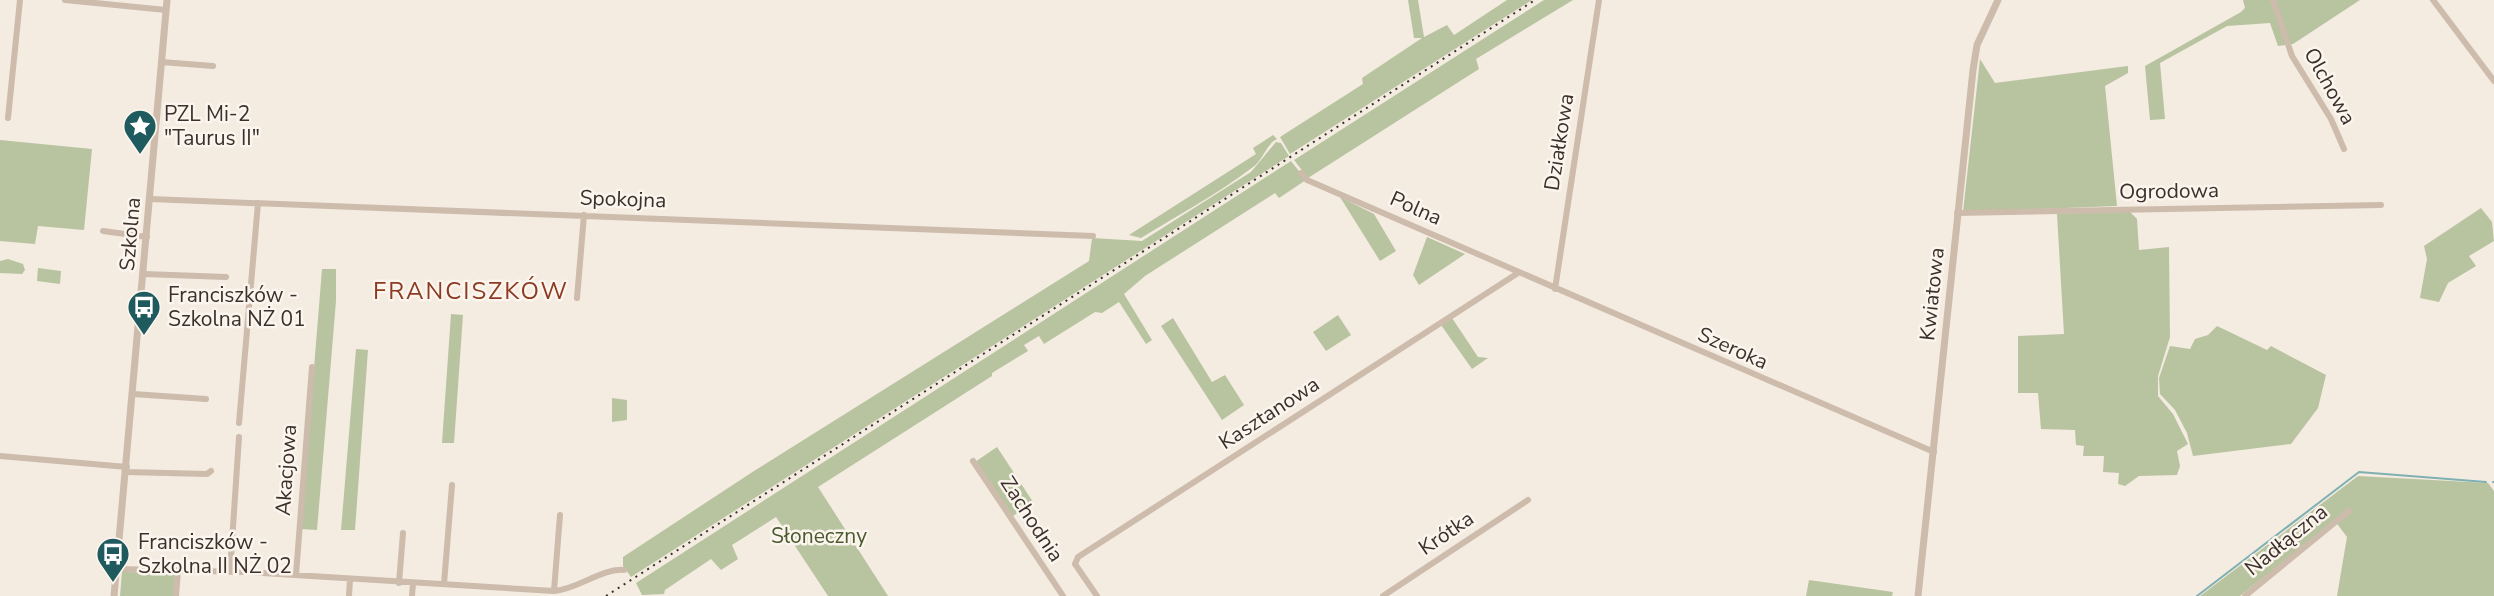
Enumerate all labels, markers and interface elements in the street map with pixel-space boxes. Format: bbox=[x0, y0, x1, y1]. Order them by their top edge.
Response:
street label: Olchowa bbox=[2297, 42, 2363, 130]
street label: Działkowa bbox=[1538, 91, 1580, 193]
place label: PZL Mi-2 "Taurus II" bbox=[164, 100, 260, 152]
place icon: PZL Mi-2 "Taurus II" bbox=[121, 107, 159, 156]
street label: Ogrodowa bbox=[2119, 176, 2219, 206]
street label: Spokojna bbox=[579, 183, 667, 215]
street label: Polna bbox=[1386, 184, 1446, 232]
street label: Szkolna bbox=[113, 196, 147, 272]
street label: Kwiatowa bbox=[1913, 246, 1951, 342]
district label: FRANCISZKÓW bbox=[373, 275, 569, 307]
place label: Franciszków - Szkolna NŻ 01 bbox=[168, 281, 306, 333]
bus stop icon: Franciszków - Szkolna NŻ 01 bbox=[125, 288, 163, 337]
street label: Szeroka bbox=[1693, 320, 1773, 376]
street label: Kasztanowa bbox=[1213, 370, 1325, 456]
street label: Akacjowa bbox=[269, 423, 303, 517]
street label: Zachodnia bbox=[994, 471, 1070, 567]
street label: Nadłączna bbox=[2239, 498, 2333, 582]
street label: Krótka bbox=[1413, 504, 1479, 562]
park label: Słoneczny bbox=[771, 522, 867, 550]
place label: Franciszków - Szkolna II NŻ 02 bbox=[138, 528, 292, 580]
bus stop icon: Franciszków - Szkolna II NŻ 02 bbox=[94, 535, 132, 584]

